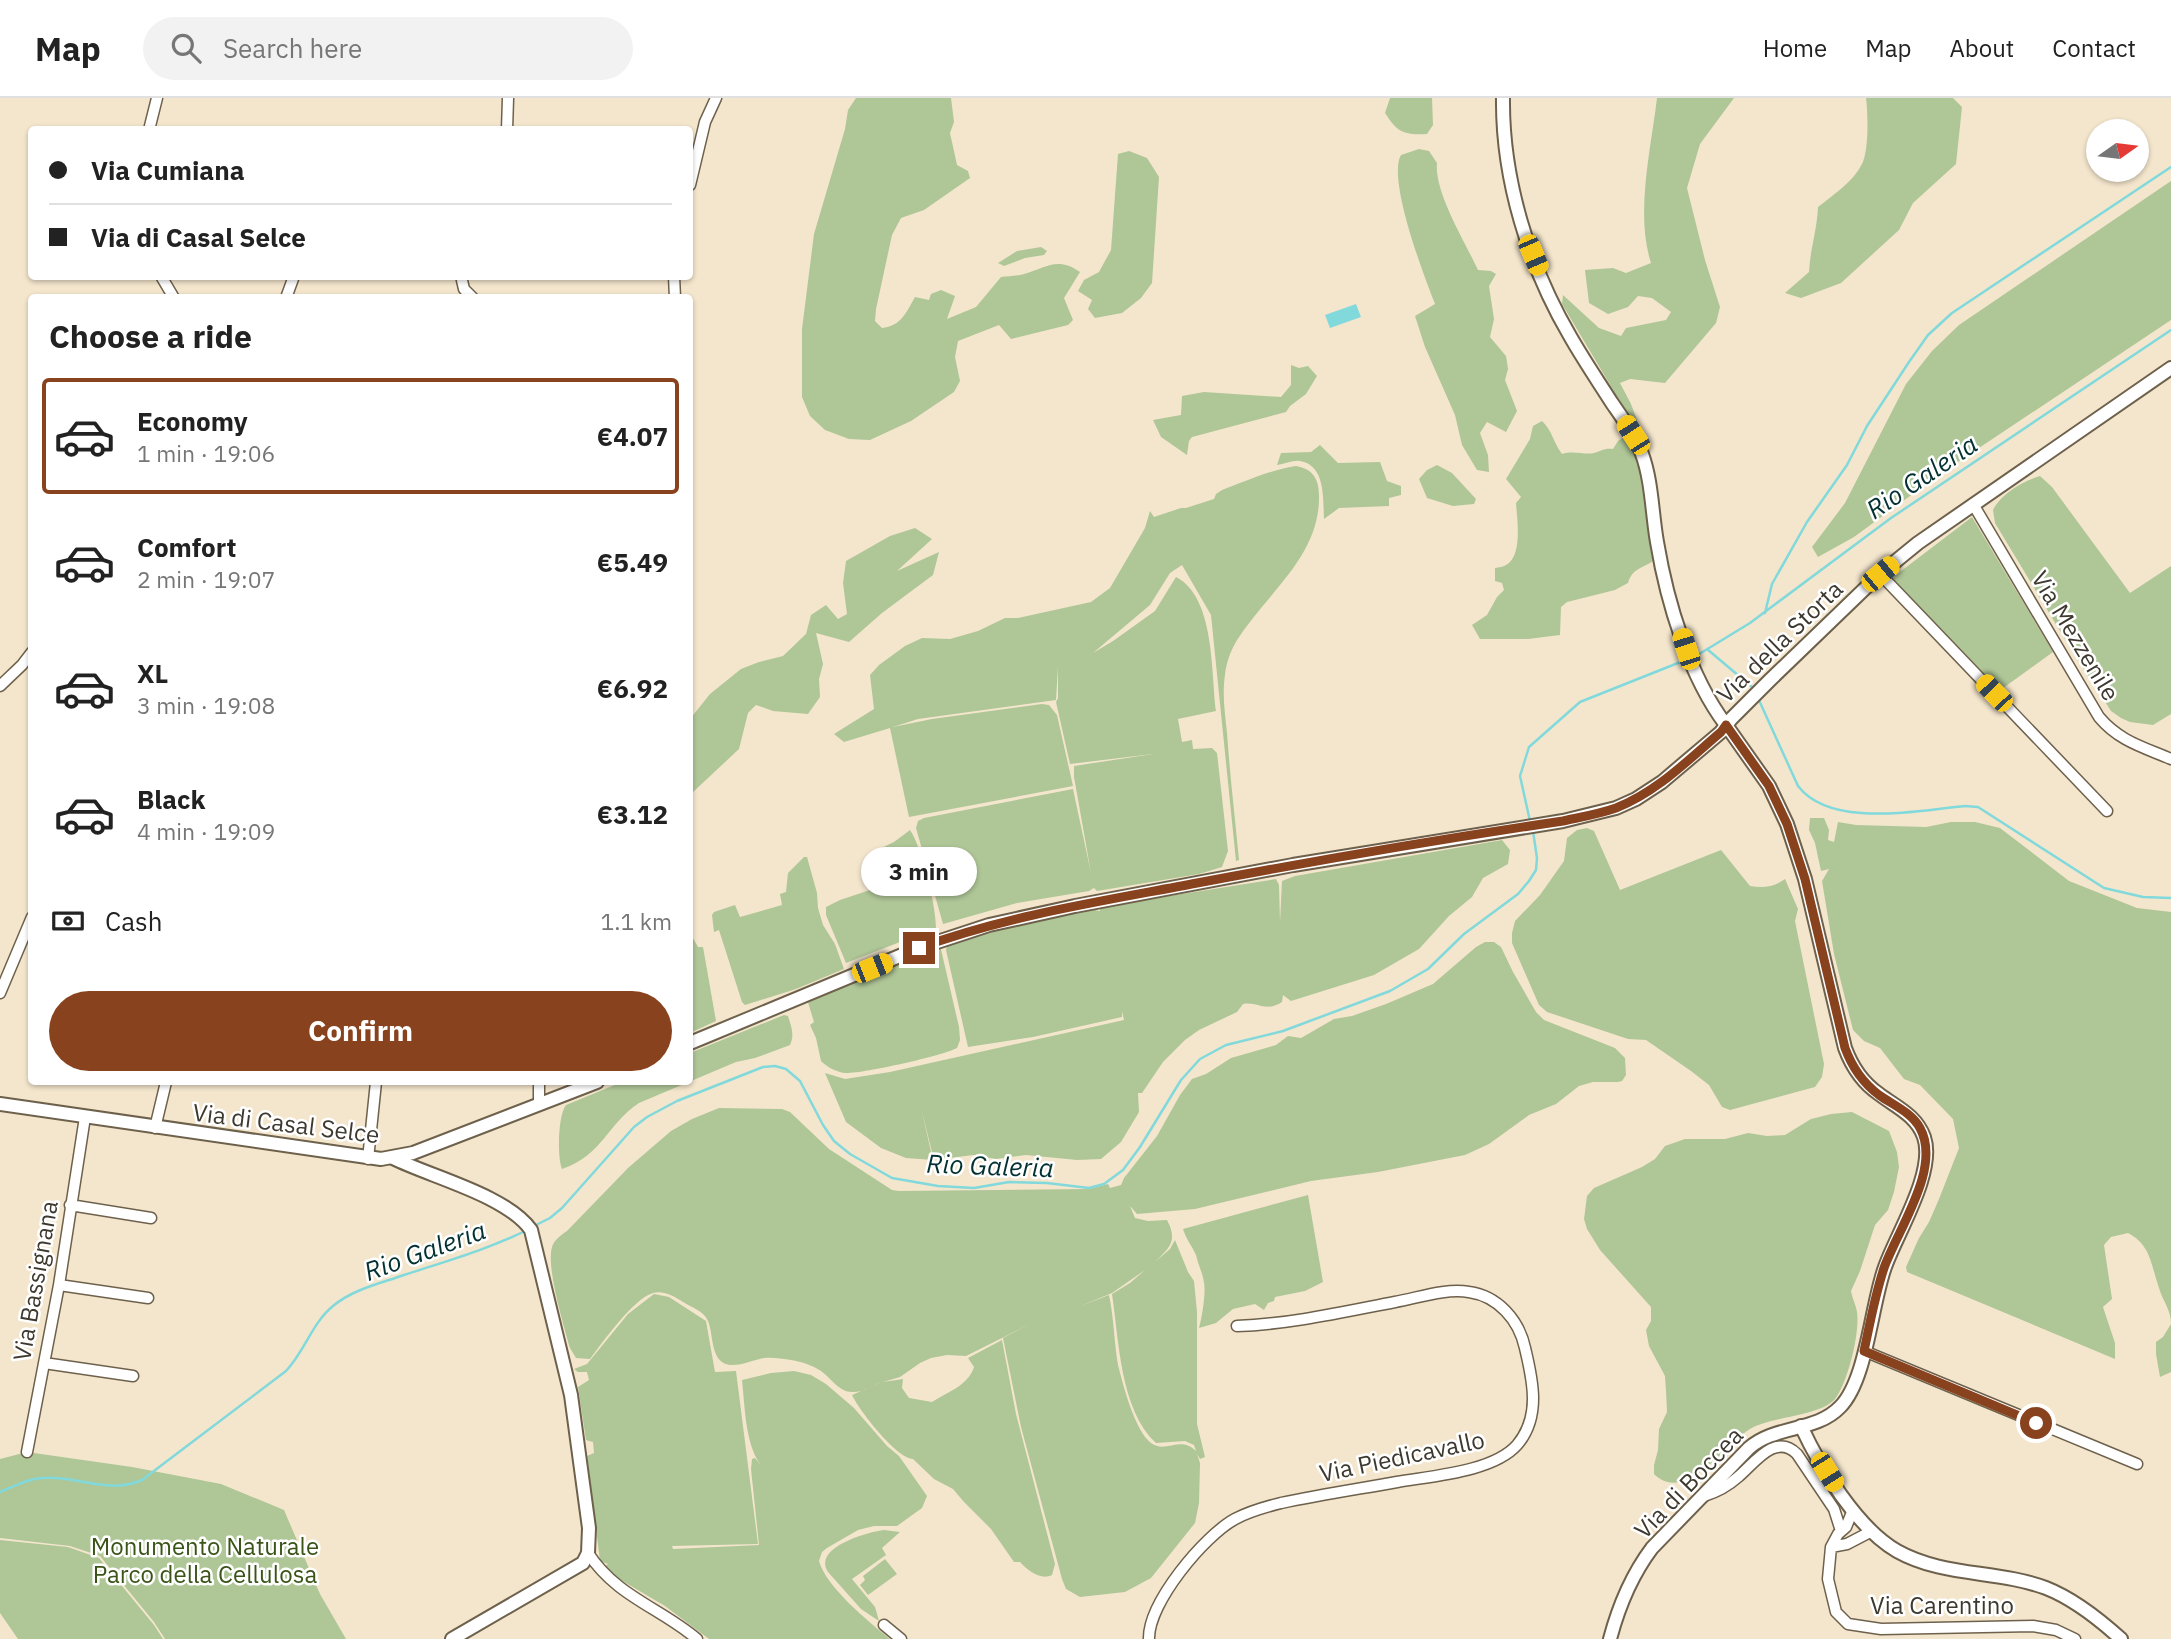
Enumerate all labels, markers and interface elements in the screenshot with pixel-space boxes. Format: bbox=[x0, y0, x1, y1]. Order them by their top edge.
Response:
search box bbox=[143, 17, 633, 80]
text: Map bbox=[35, 27, 101, 70]
icon: search bbox=[167, 29, 205, 67]
text: Search here bbox=[223, 31, 362, 65]
text: Home bbox=[1763, 32, 1827, 64]
text: Map bbox=[1865, 32, 1911, 64]
text: About bbox=[1949, 32, 2014, 64]
text: Contact bbox=[2052, 32, 2136, 64]
north arrow bbox=[2086, 119, 2149, 182]
map controls bbox=[2086, 119, 2149, 182]
text: Via Cumiana bbox=[91, 153, 244, 187]
text: Via di Casal Selce bbox=[91, 220, 306, 254]
car bbox=[1516, 232, 1551, 278]
text: Choose a ride bbox=[49, 315, 252, 357]
text: Economy bbox=[137, 404, 248, 438]
icon: car bbox=[53, 405, 116, 468]
car bbox=[1613, 412, 1654, 458]
text: €4.07 bbox=[597, 419, 668, 453]
water label: Rio Galeria bbox=[1859, 426, 1984, 526]
text: 1 min · 19:06 bbox=[137, 438, 275, 468]
text: Comfort bbox=[137, 530, 236, 564]
icon: car bbox=[53, 531, 116, 594]
text: €5.49 bbox=[597, 545, 668, 579]
car bbox=[1858, 552, 1903, 596]
text: 2 min · 19:07 bbox=[137, 564, 275, 594]
street label: Via Mezzenile bbox=[2024, 565, 2127, 706]
street label: Via della Storta bbox=[1709, 573, 1849, 710]
car bbox=[1670, 626, 1703, 672]
text: XL bbox=[137, 656, 168, 690]
icon: car bbox=[53, 657, 116, 720]
text: €6.92 bbox=[597, 671, 668, 705]
car bbox=[1972, 671, 2017, 715]
text: 3 min · 19:08 bbox=[137, 690, 275, 720]
text: Black bbox=[137, 782, 205, 816]
icon: car bbox=[53, 783, 116, 846]
text: €3.12 bbox=[597, 797, 668, 831]
text: 4 min · 19:09 bbox=[137, 816, 275, 846]
callout: 3 min bbox=[861, 846, 977, 896]
text: 3 min bbox=[889, 856, 949, 886]
icon: cash bbox=[49, 902, 87, 940]
text: Cash bbox=[105, 904, 162, 938]
text: 1.1 km bbox=[601, 906, 672, 936]
route end bbox=[903, 932, 935, 964]
car bbox=[849, 950, 896, 986]
button: Confirm bbox=[49, 991, 672, 1071]
street label: Via di Casal Selce bbox=[191, 1096, 381, 1150]
water label: Rio Galeria bbox=[926, 1146, 1054, 1184]
street label: Via Bassignana bbox=[5, 1198, 65, 1364]
water label: Rio Galeria bbox=[359, 1212, 490, 1288]
route start bbox=[2020, 1407, 2052, 1439]
street label: Via di Boccea bbox=[1627, 1419, 1750, 1545]
street label: Via Piedicavallo bbox=[1316, 1423, 1487, 1489]
car bbox=[1807, 1449, 1848, 1495]
park label: Monumento Naturale Parco della Cellulosa bbox=[91, 1530, 319, 1590]
street label: Via Carentino bbox=[1870, 1589, 2014, 1621]

